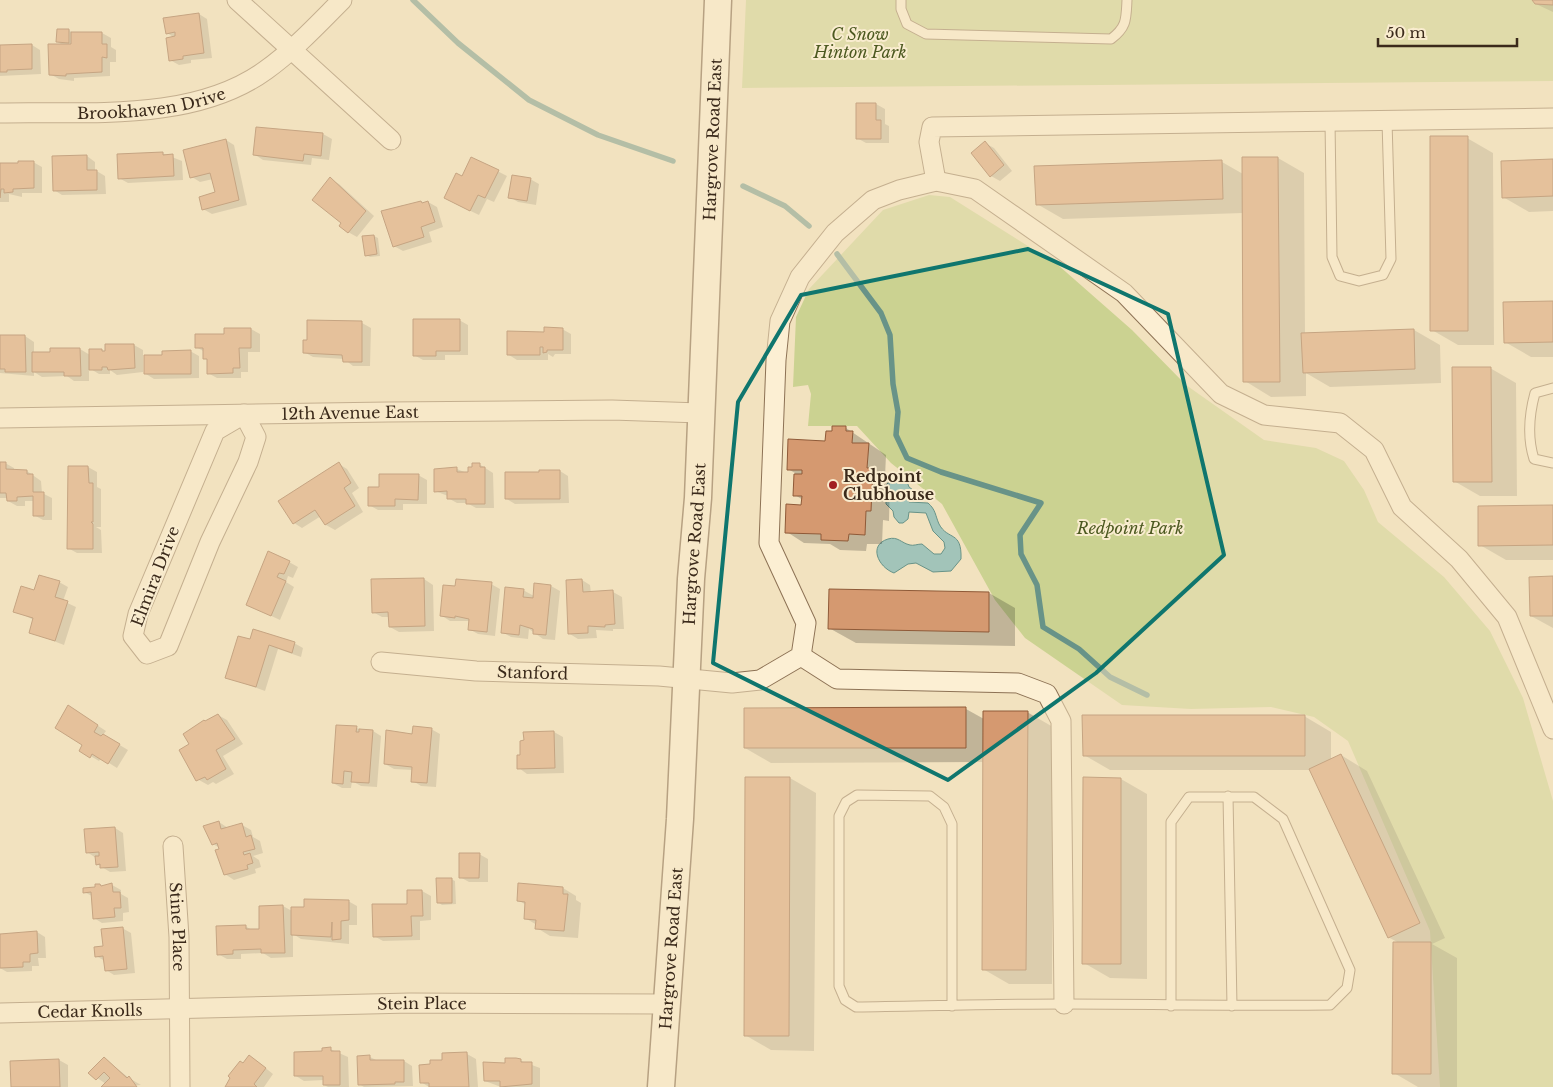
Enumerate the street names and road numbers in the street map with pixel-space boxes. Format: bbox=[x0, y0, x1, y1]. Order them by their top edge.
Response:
street label: Hargrove Road East bbox=[699, 58, 726, 221]
street label: Brookhaven Drive bbox=[77, 83, 228, 123]
street label: 12th Avenue East bbox=[281, 402, 419, 424]
street label: Hargrove Road East bbox=[679, 462, 709, 626]
street label: Elmira Drive bbox=[127, 523, 183, 629]
street label: Stanford bbox=[497, 662, 569, 684]
street label: Hargrove Road East bbox=[655, 866, 687, 1030]
street label: Stine Place bbox=[165, 882, 189, 972]
street label: Stein Place bbox=[377, 993, 467, 1014]
street label: Cedar Knolls bbox=[37, 1000, 143, 1022]

